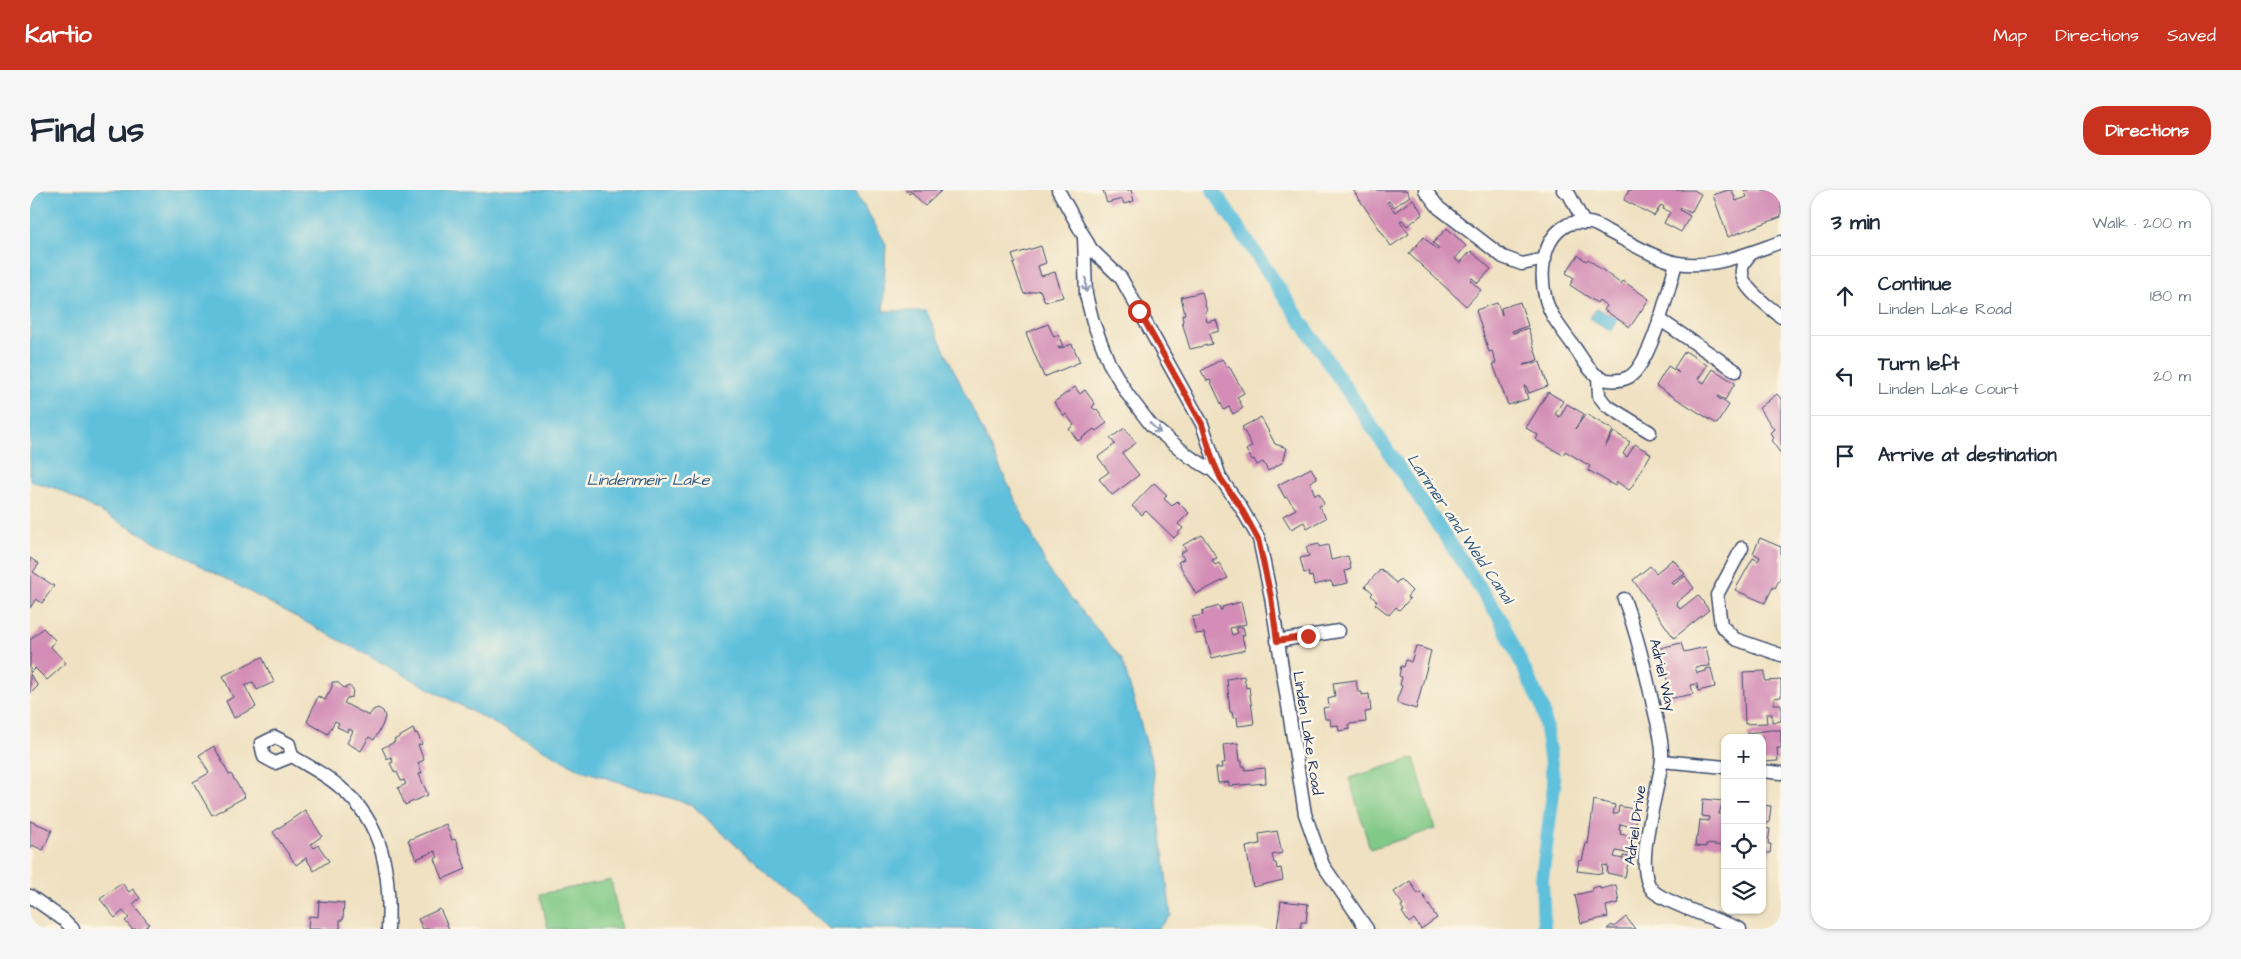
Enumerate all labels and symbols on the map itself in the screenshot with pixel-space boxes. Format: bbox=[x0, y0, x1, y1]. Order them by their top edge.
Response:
one-way arrow bbox=[1081, 276, 1091, 292]
route start bbox=[1128, 300, 1151, 323]
one-way arrow bbox=[1149, 422, 1161, 434]
water label: Larimer and Weld Canal bbox=[1402, 449, 1520, 610]
water label: Lindenmeir Lake bbox=[587, 469, 711, 491]
route end bbox=[1297, 625, 1320, 648]
street label: Adriel Way bbox=[1643, 637, 1681, 714]
street label: Linden Lake Road bbox=[1287, 670, 1328, 797]
street label: Adriel Drive bbox=[1619, 784, 1651, 866]

